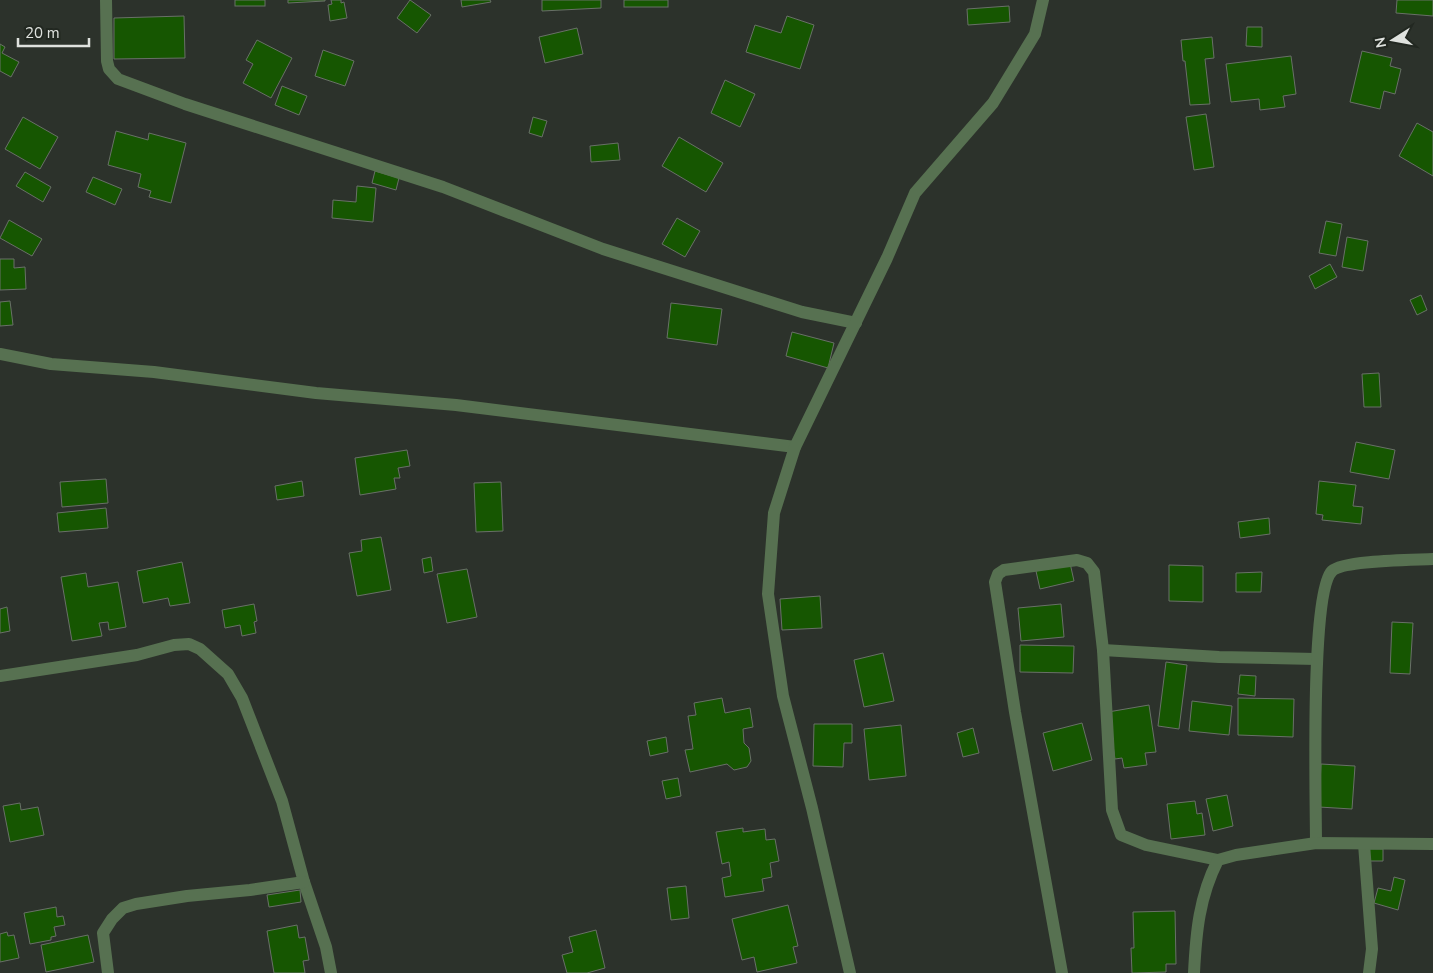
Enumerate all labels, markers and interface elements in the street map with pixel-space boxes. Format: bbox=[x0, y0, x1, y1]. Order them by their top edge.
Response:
scale bar bbox=[18, 15, 89, 47]
north arrow bbox=[1368, 15, 1418, 65]
text: 20 m bbox=[25, 23, 60, 43]
text: N bbox=[1370, 35, 1391, 49]

